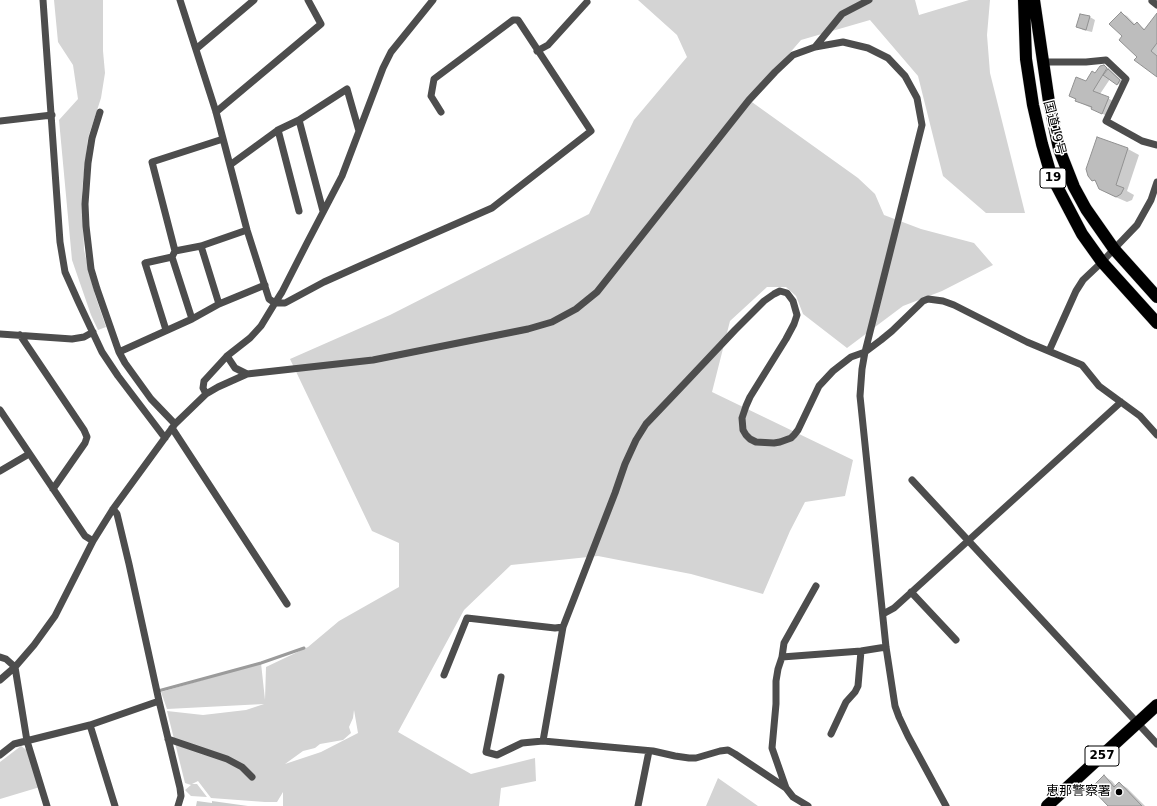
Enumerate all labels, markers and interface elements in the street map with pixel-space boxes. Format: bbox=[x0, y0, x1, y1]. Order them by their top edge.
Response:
street label: 国道19号 bbox=[1040, 99, 1068, 157]
road number: 19 bbox=[1040, 168, 1066, 188]
road number: 257 bbox=[1085, 746, 1119, 766]
place label: 恵那警察署 bbox=[1046, 784, 1111, 800]
marker: 恵那警察署 bbox=[1114, 787, 1124, 797]

